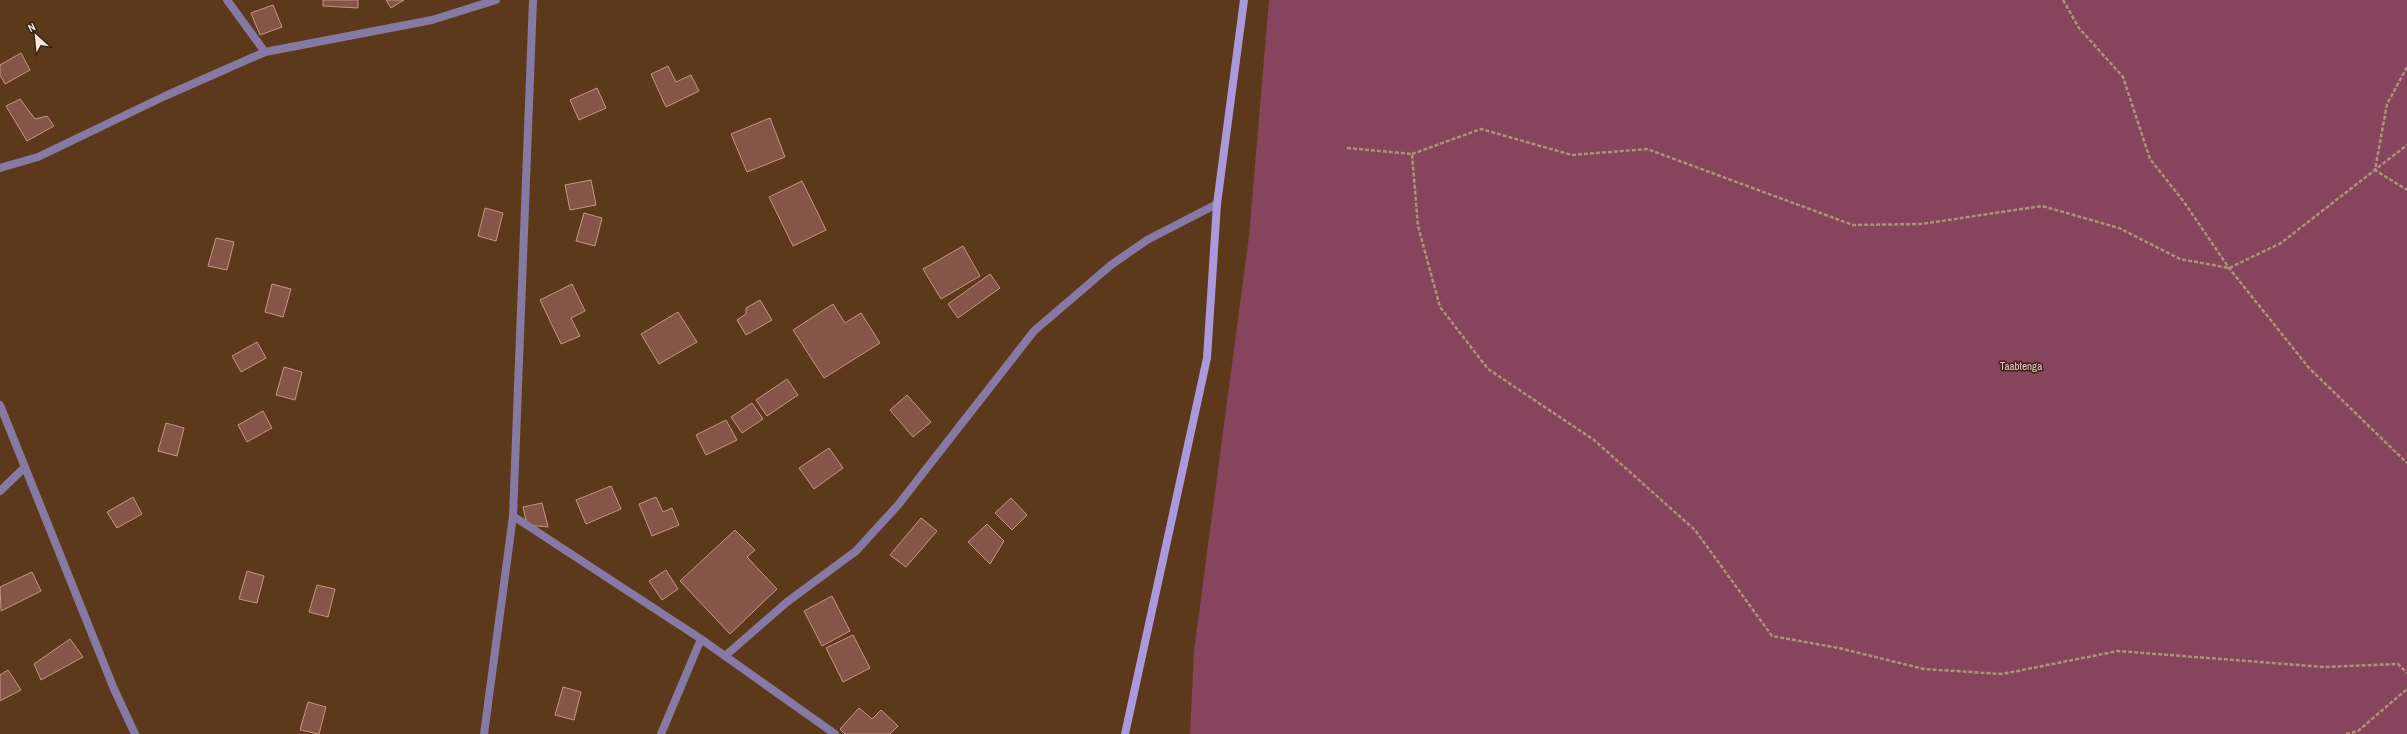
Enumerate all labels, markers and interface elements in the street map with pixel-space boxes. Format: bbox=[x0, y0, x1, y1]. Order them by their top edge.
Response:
north arrow bbox=[16, 16, 56, 56]
text: N bbox=[25, 19, 38, 35]
park label: Taabtenga bbox=[2000, 359, 2042, 373]

